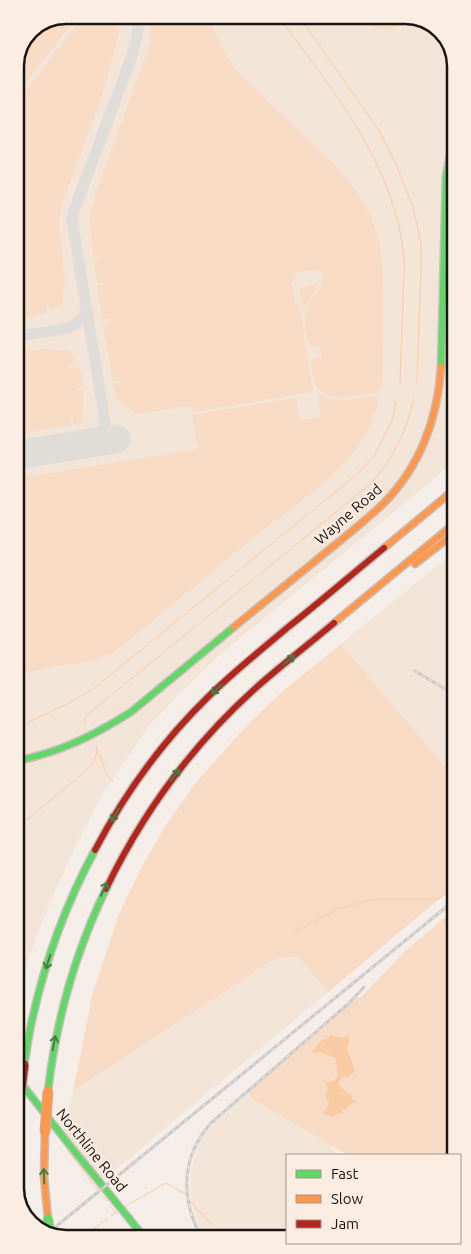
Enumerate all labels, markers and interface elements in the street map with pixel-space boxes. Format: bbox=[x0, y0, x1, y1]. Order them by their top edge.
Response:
street label: Wayne Road bbox=[311, 480, 385, 548]
one-way arrow bbox=[283, 655, 296, 666]
one-way arrow bbox=[210, 683, 223, 695]
one-way arrow bbox=[169, 769, 180, 782]
one-way arrow bbox=[109, 807, 119, 821]
one-way arrow bbox=[100, 882, 110, 897]
one-way arrow bbox=[42, 954, 52, 970]
one-way arrow bbox=[49, 1035, 59, 1051]
street label: Northline Road bbox=[53, 1105, 131, 1195]
legend bbox=[286, 1154, 461, 1244]
text: Fast bbox=[331, 1165, 359, 1182]
one-way arrow bbox=[40, 1168, 49, 1184]
text: Slow bbox=[331, 1190, 364, 1207]
text: Jam bbox=[331, 1215, 359, 1232]

